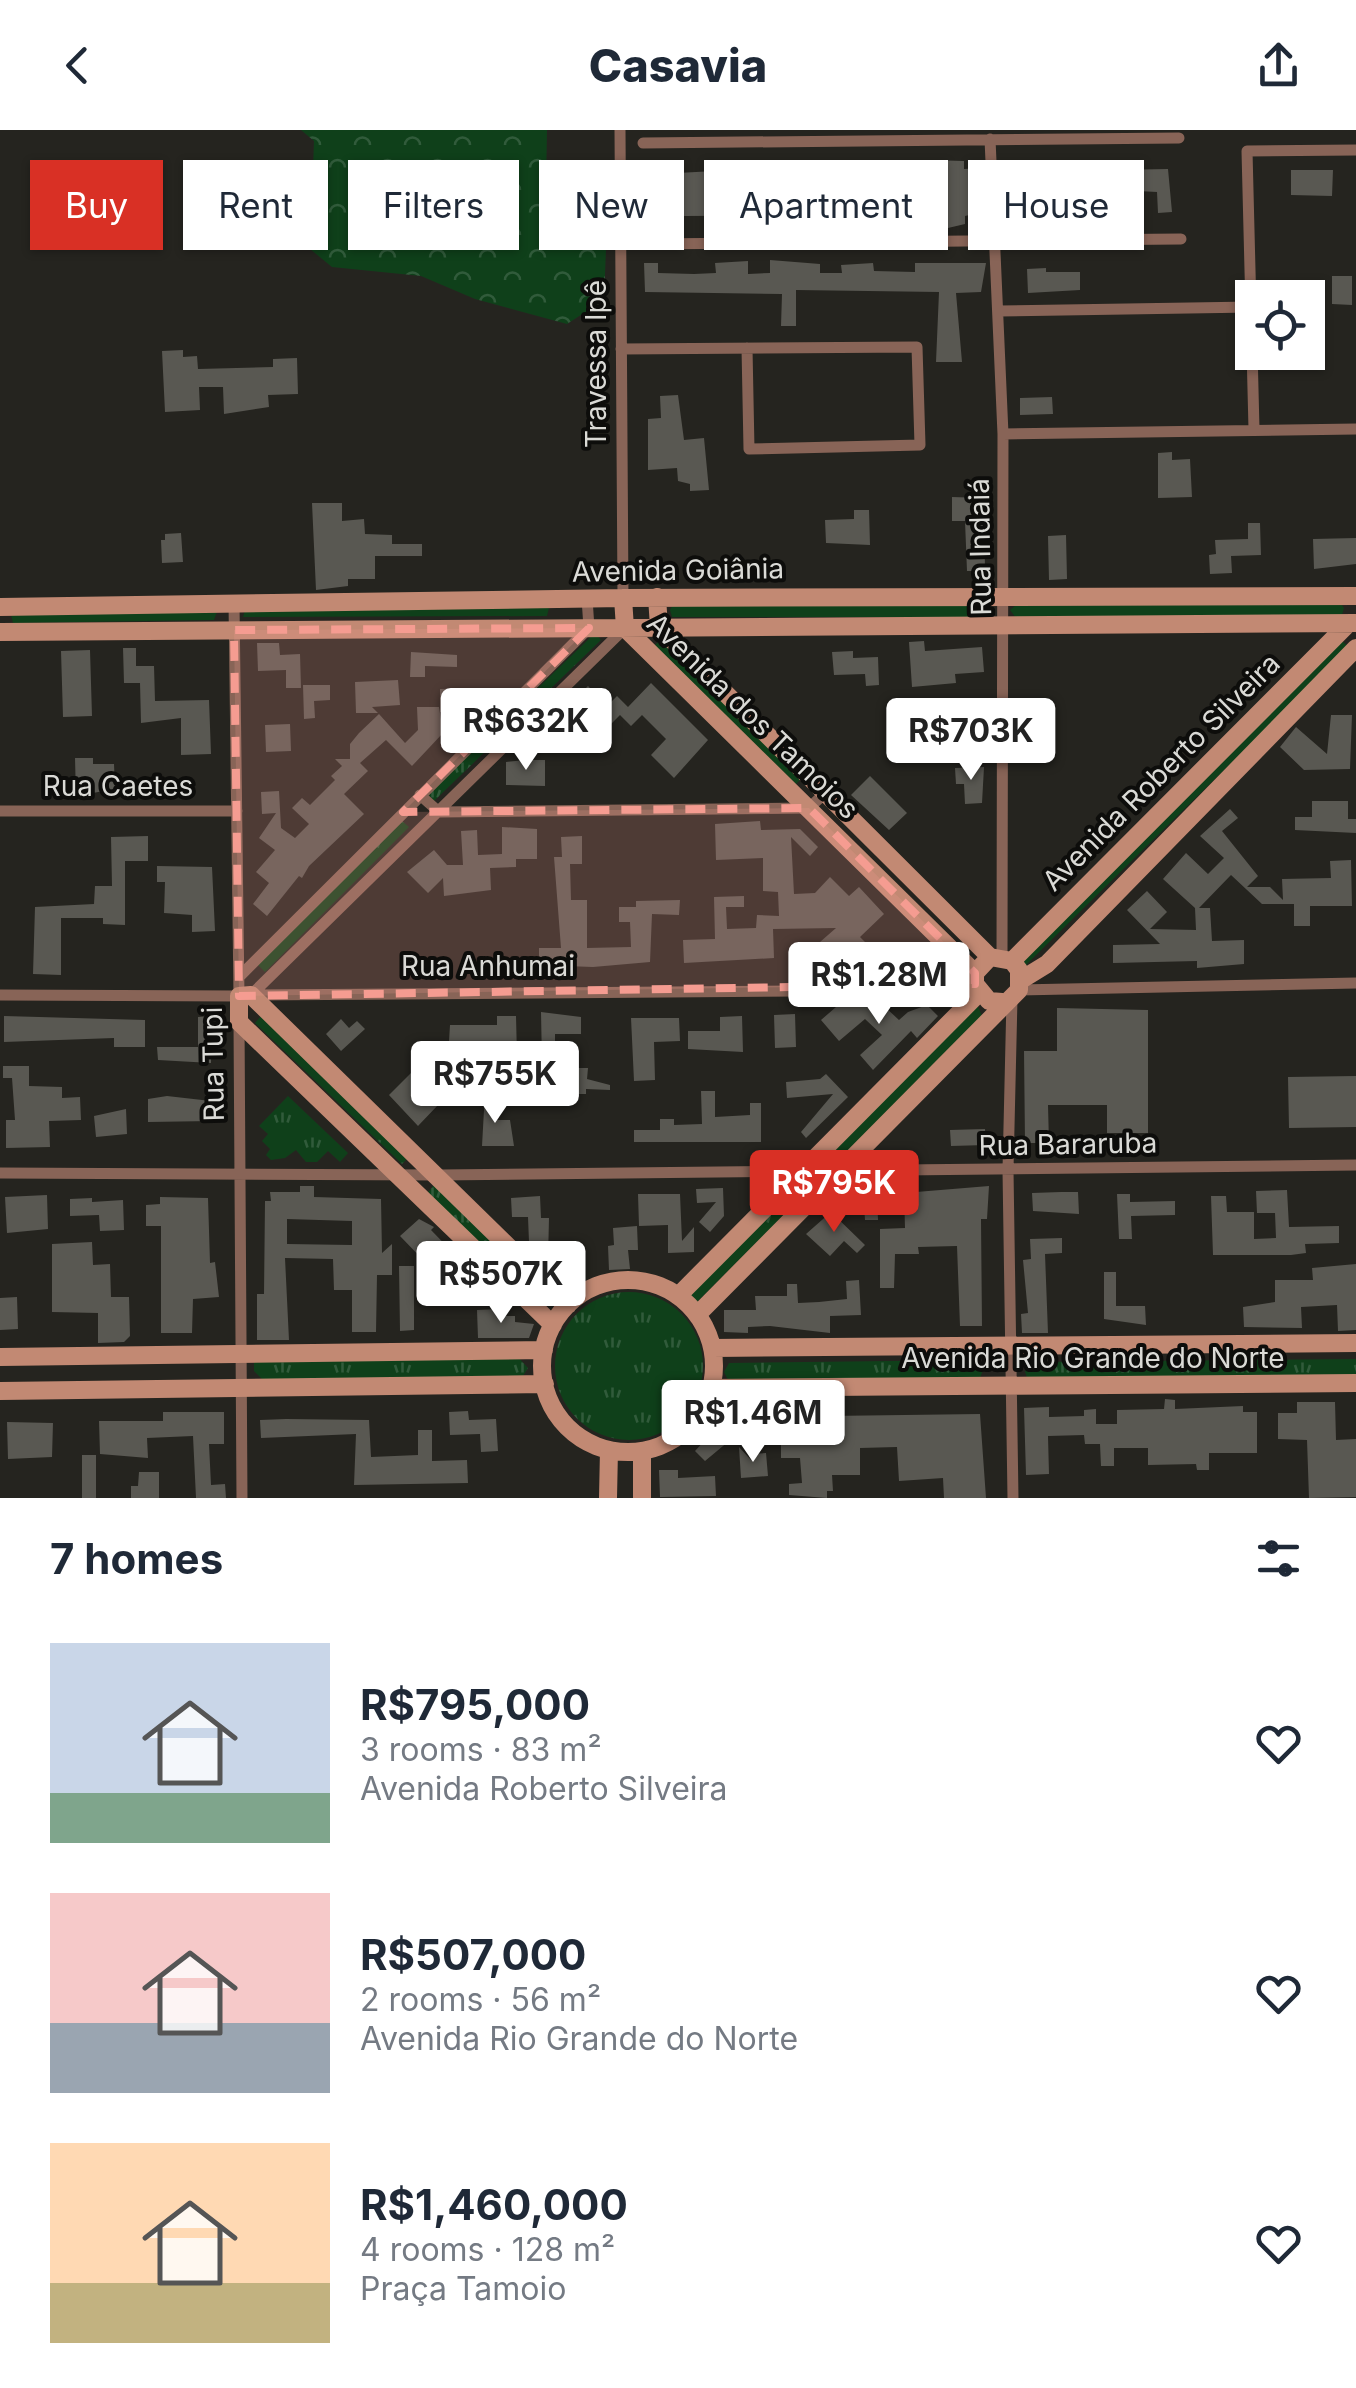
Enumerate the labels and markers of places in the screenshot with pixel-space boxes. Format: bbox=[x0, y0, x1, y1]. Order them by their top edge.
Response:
pin: R$632K bbox=[445, 688, 607, 773]
pin: R$703K bbox=[890, 698, 1052, 783]
pin: R$1.28M bbox=[787, 942, 971, 1027]
pin: R$755K bbox=[414, 1041, 576, 1126]
pin: R$795K bbox=[753, 1150, 915, 1235]
pin: R$507K bbox=[420, 1241, 582, 1326]
pin: R$1.46M bbox=[661, 1380, 845, 1465]

